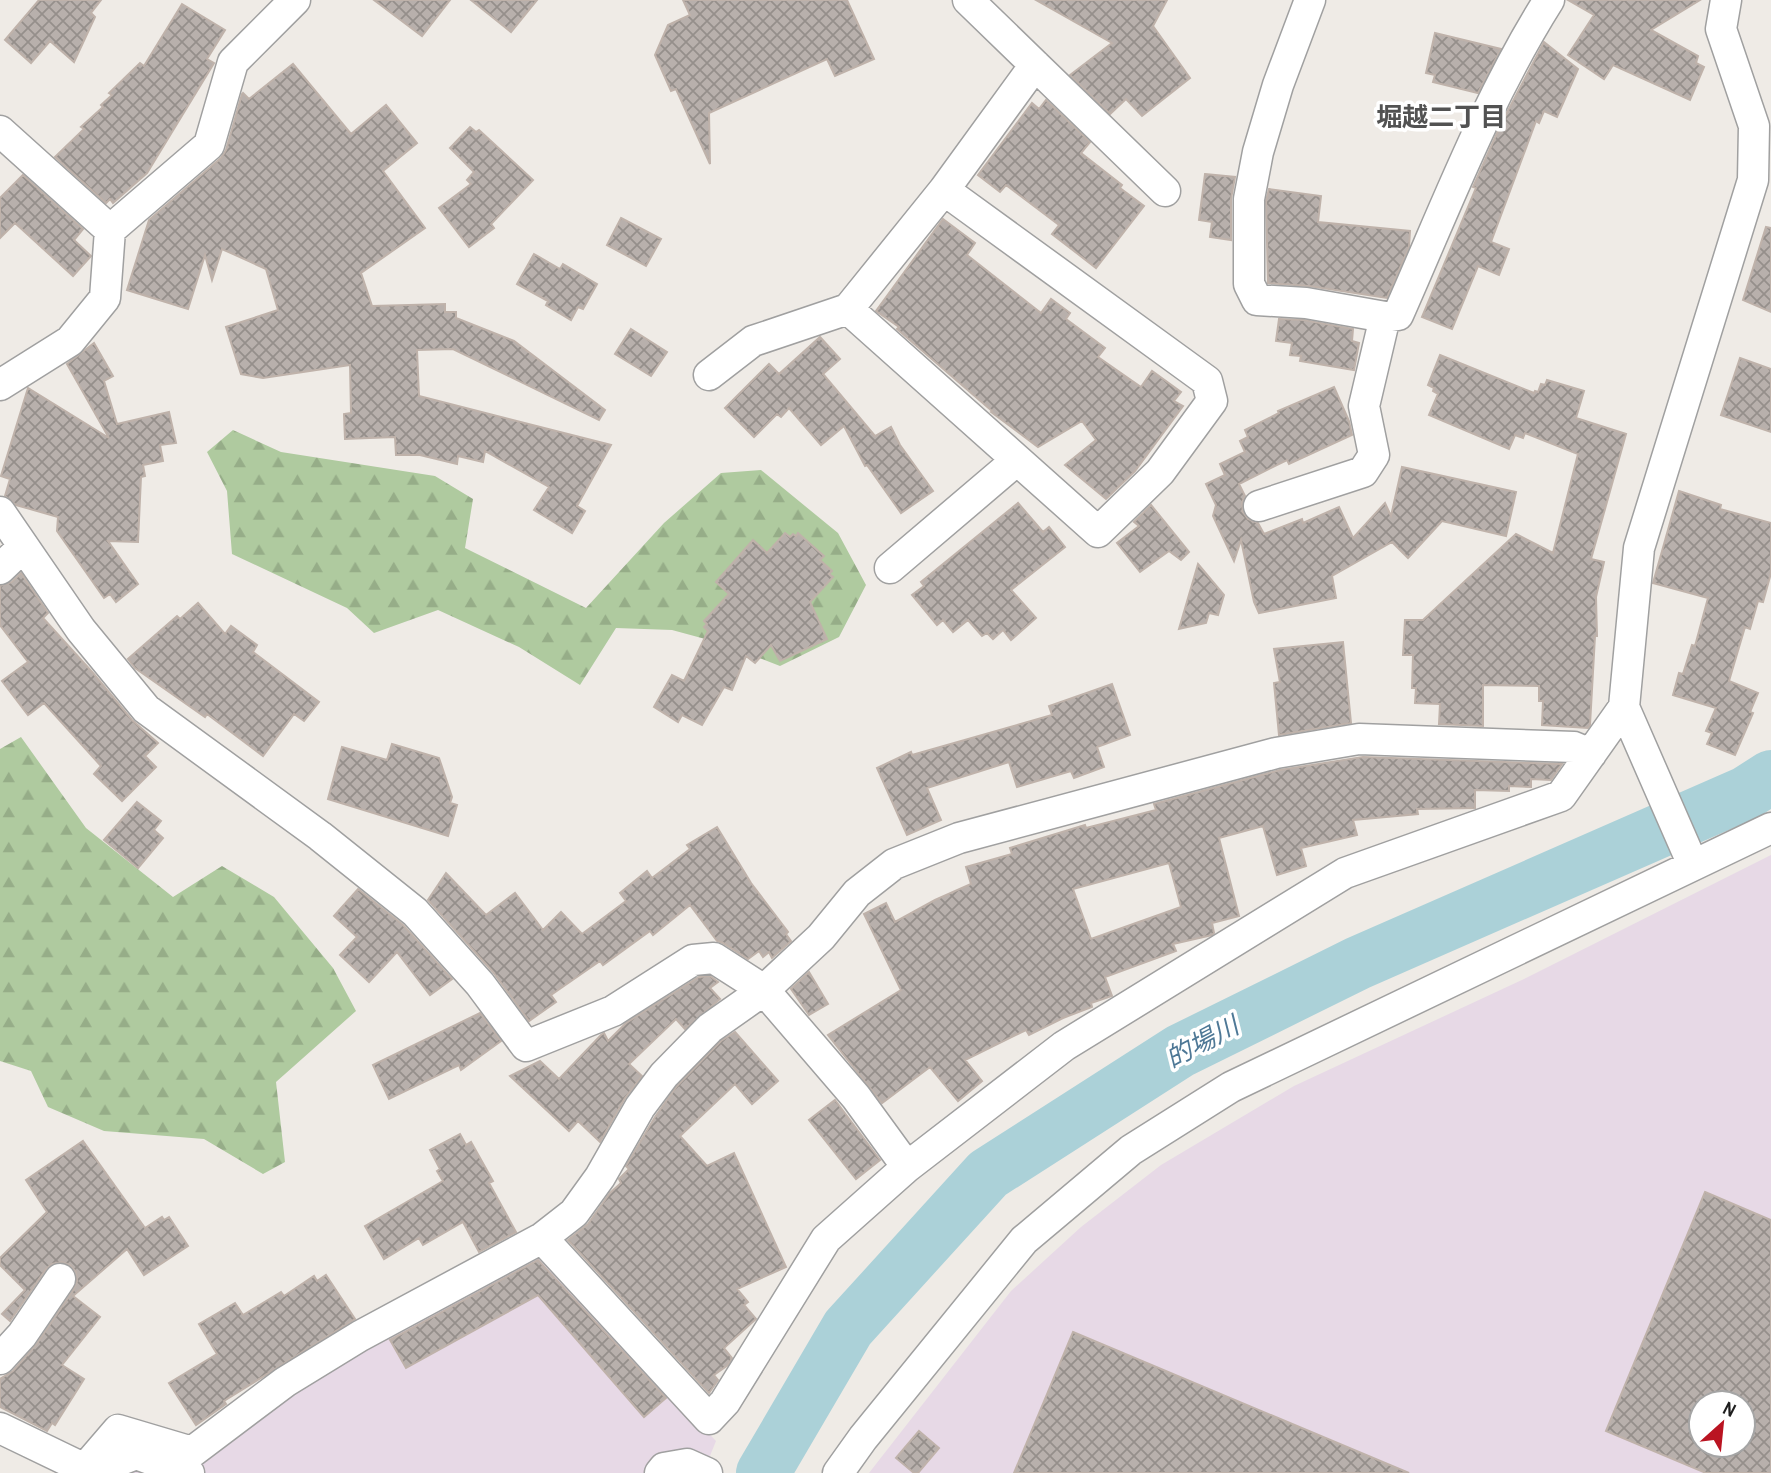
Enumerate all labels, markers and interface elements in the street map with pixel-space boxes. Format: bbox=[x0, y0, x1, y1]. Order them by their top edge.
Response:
district label: 堀越二丁目 bbox=[1376, 99, 1506, 134]
water label: 的場川 bbox=[1159, 1006, 1247, 1075]
north arrow bbox=[1687, 1389, 1757, 1459]
text: N bbox=[1719, 1395, 1741, 1423]

